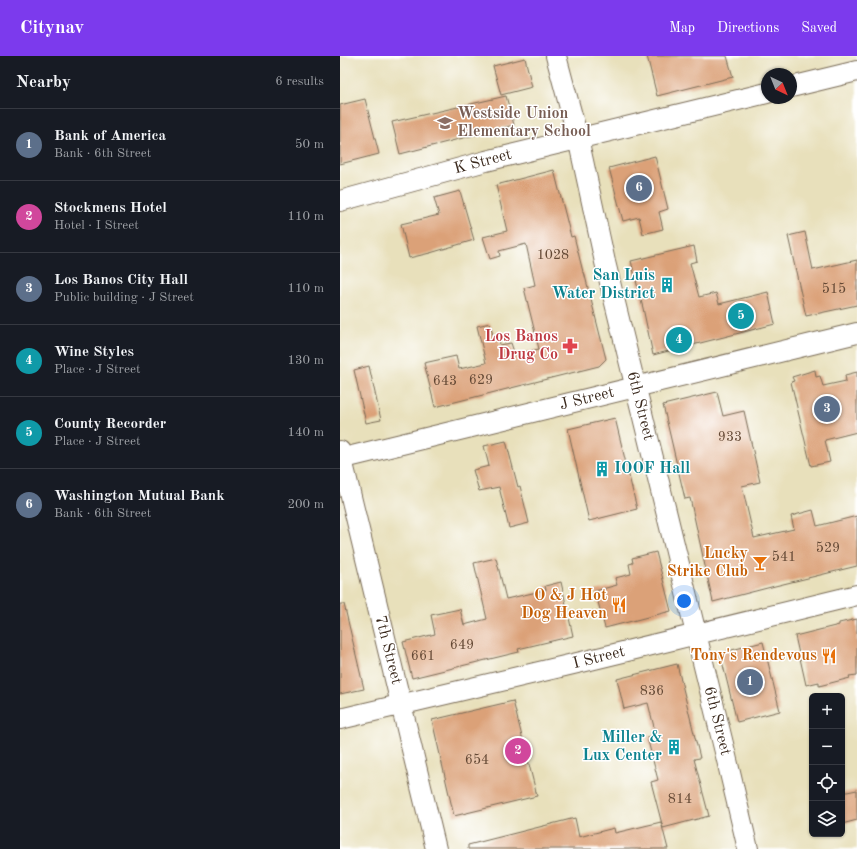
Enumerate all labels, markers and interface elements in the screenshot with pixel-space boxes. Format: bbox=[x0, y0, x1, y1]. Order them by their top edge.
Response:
text: Citynav bbox=[20, 19, 84, 38]
text: Map bbox=[669, 21, 695, 35]
text: Directions bbox=[717, 21, 779, 35]
text: Saved bbox=[801, 21, 837, 35]
north arrow bbox=[761, 68, 797, 104]
text: Nearby bbox=[16, 74, 71, 91]
text: 6 results bbox=[275, 75, 324, 88]
place label: Westside Union Elementary School bbox=[457, 106, 591, 140]
school or university icon: Westside Union Elementary School bbox=[436, 114, 454, 132]
text: Bank of America bbox=[54, 129, 166, 144]
text: 1 bbox=[25, 138, 33, 151]
text: 50 m bbox=[295, 138, 324, 151]
text: Bank · 6th Street bbox=[54, 147, 151, 160]
street label: K Street bbox=[452, 147, 514, 177]
pin: 6 bbox=[626, 173, 652, 203]
text: Stockmens Hotel bbox=[54, 201, 167, 216]
text: 2 bbox=[25, 210, 33, 223]
text: 110 m bbox=[287, 210, 324, 223]
text: Hotel · I Street bbox=[54, 219, 139, 232]
house number: 1028 bbox=[537, 248, 569, 262]
place label: San Luis Water District bbox=[551, 268, 655, 302]
text: Los Banos City Hall bbox=[54, 273, 188, 288]
building icon: San Luis Water District bbox=[658, 276, 676, 294]
text: 3 bbox=[25, 282, 33, 295]
text: 110 m bbox=[287, 282, 324, 295]
house number: 515 bbox=[822, 282, 846, 296]
text: Public building · J Street bbox=[54, 291, 194, 304]
pin: 5 bbox=[728, 301, 754, 331]
pin: 4 bbox=[666, 325, 692, 355]
place label: Los Banos Drug Co bbox=[485, 329, 558, 363]
pharmacy icon: Los Banos Drug Co bbox=[561, 337, 579, 355]
text: Wine Styles bbox=[54, 345, 134, 360]
text: 4 bbox=[25, 354, 33, 367]
text: 130 m bbox=[287, 354, 324, 367]
text: Place · J Street bbox=[54, 363, 140, 376]
street label: 6th Street bbox=[624, 370, 656, 443]
house number: 629 bbox=[469, 373, 493, 387]
house number: 643 bbox=[433, 374, 457, 388]
street label: J Street bbox=[558, 384, 616, 413]
pin: 3 bbox=[814, 394, 840, 424]
text: County Recorder bbox=[54, 417, 166, 432]
text: 5 bbox=[25, 426, 33, 439]
text: 140 m bbox=[287, 426, 324, 439]
house number: 933 bbox=[718, 430, 742, 444]
text: Place · J Street bbox=[54, 435, 140, 448]
building icon: IOOF Hall bbox=[593, 460, 611, 478]
place label: IOOF Hall bbox=[614, 461, 690, 477]
text: Washington Mutual Bank bbox=[54, 489, 225, 504]
text: 6 bbox=[25, 498, 33, 511]
text: 200 m bbox=[287, 498, 324, 511]
text: Bank · 6th Street bbox=[54, 507, 151, 520]
house number: 529 bbox=[816, 541, 840, 555]
place label: Lucky Strike Club bbox=[667, 546, 748, 580]
house number: 541 bbox=[772, 550, 796, 564]
bar icon: Lucky Strike Club bbox=[751, 554, 769, 572]
place label: O & J Hot Dog Heaven bbox=[521, 588, 607, 622]
your location bbox=[674, 591, 694, 611]
restaurant icon: O & J Hot Dog Heaven bbox=[610, 596, 628, 614]
street label: 7th Street bbox=[372, 614, 404, 687]
house number: 649 bbox=[450, 638, 474, 652]
street label: I Street bbox=[571, 644, 627, 672]
restaurant icon: Tony's Rendevous bbox=[820, 647, 838, 665]
place label: Tony's Rendevous bbox=[690, 648, 817, 664]
house number: 661 bbox=[411, 649, 435, 663]
pin: 1 bbox=[737, 667, 763, 697]
house number: 836 bbox=[640, 684, 664, 698]
street label: 6th Street bbox=[701, 685, 733, 758]
map controls bbox=[809, 693, 845, 837]
button: + bbox=[809, 693, 845, 729]
button: − bbox=[809, 729, 845, 765]
place label: Miller & Lux Center bbox=[582, 730, 662, 764]
pin: 2 bbox=[505, 736, 531, 766]
building icon: Miller & Lux Center bbox=[665, 738, 683, 756]
house number: 654 bbox=[465, 753, 489, 767]
button: locate bbox=[809, 765, 845, 801]
house number: 814 bbox=[668, 792, 692, 806]
button: layers bbox=[809, 801, 845, 837]

